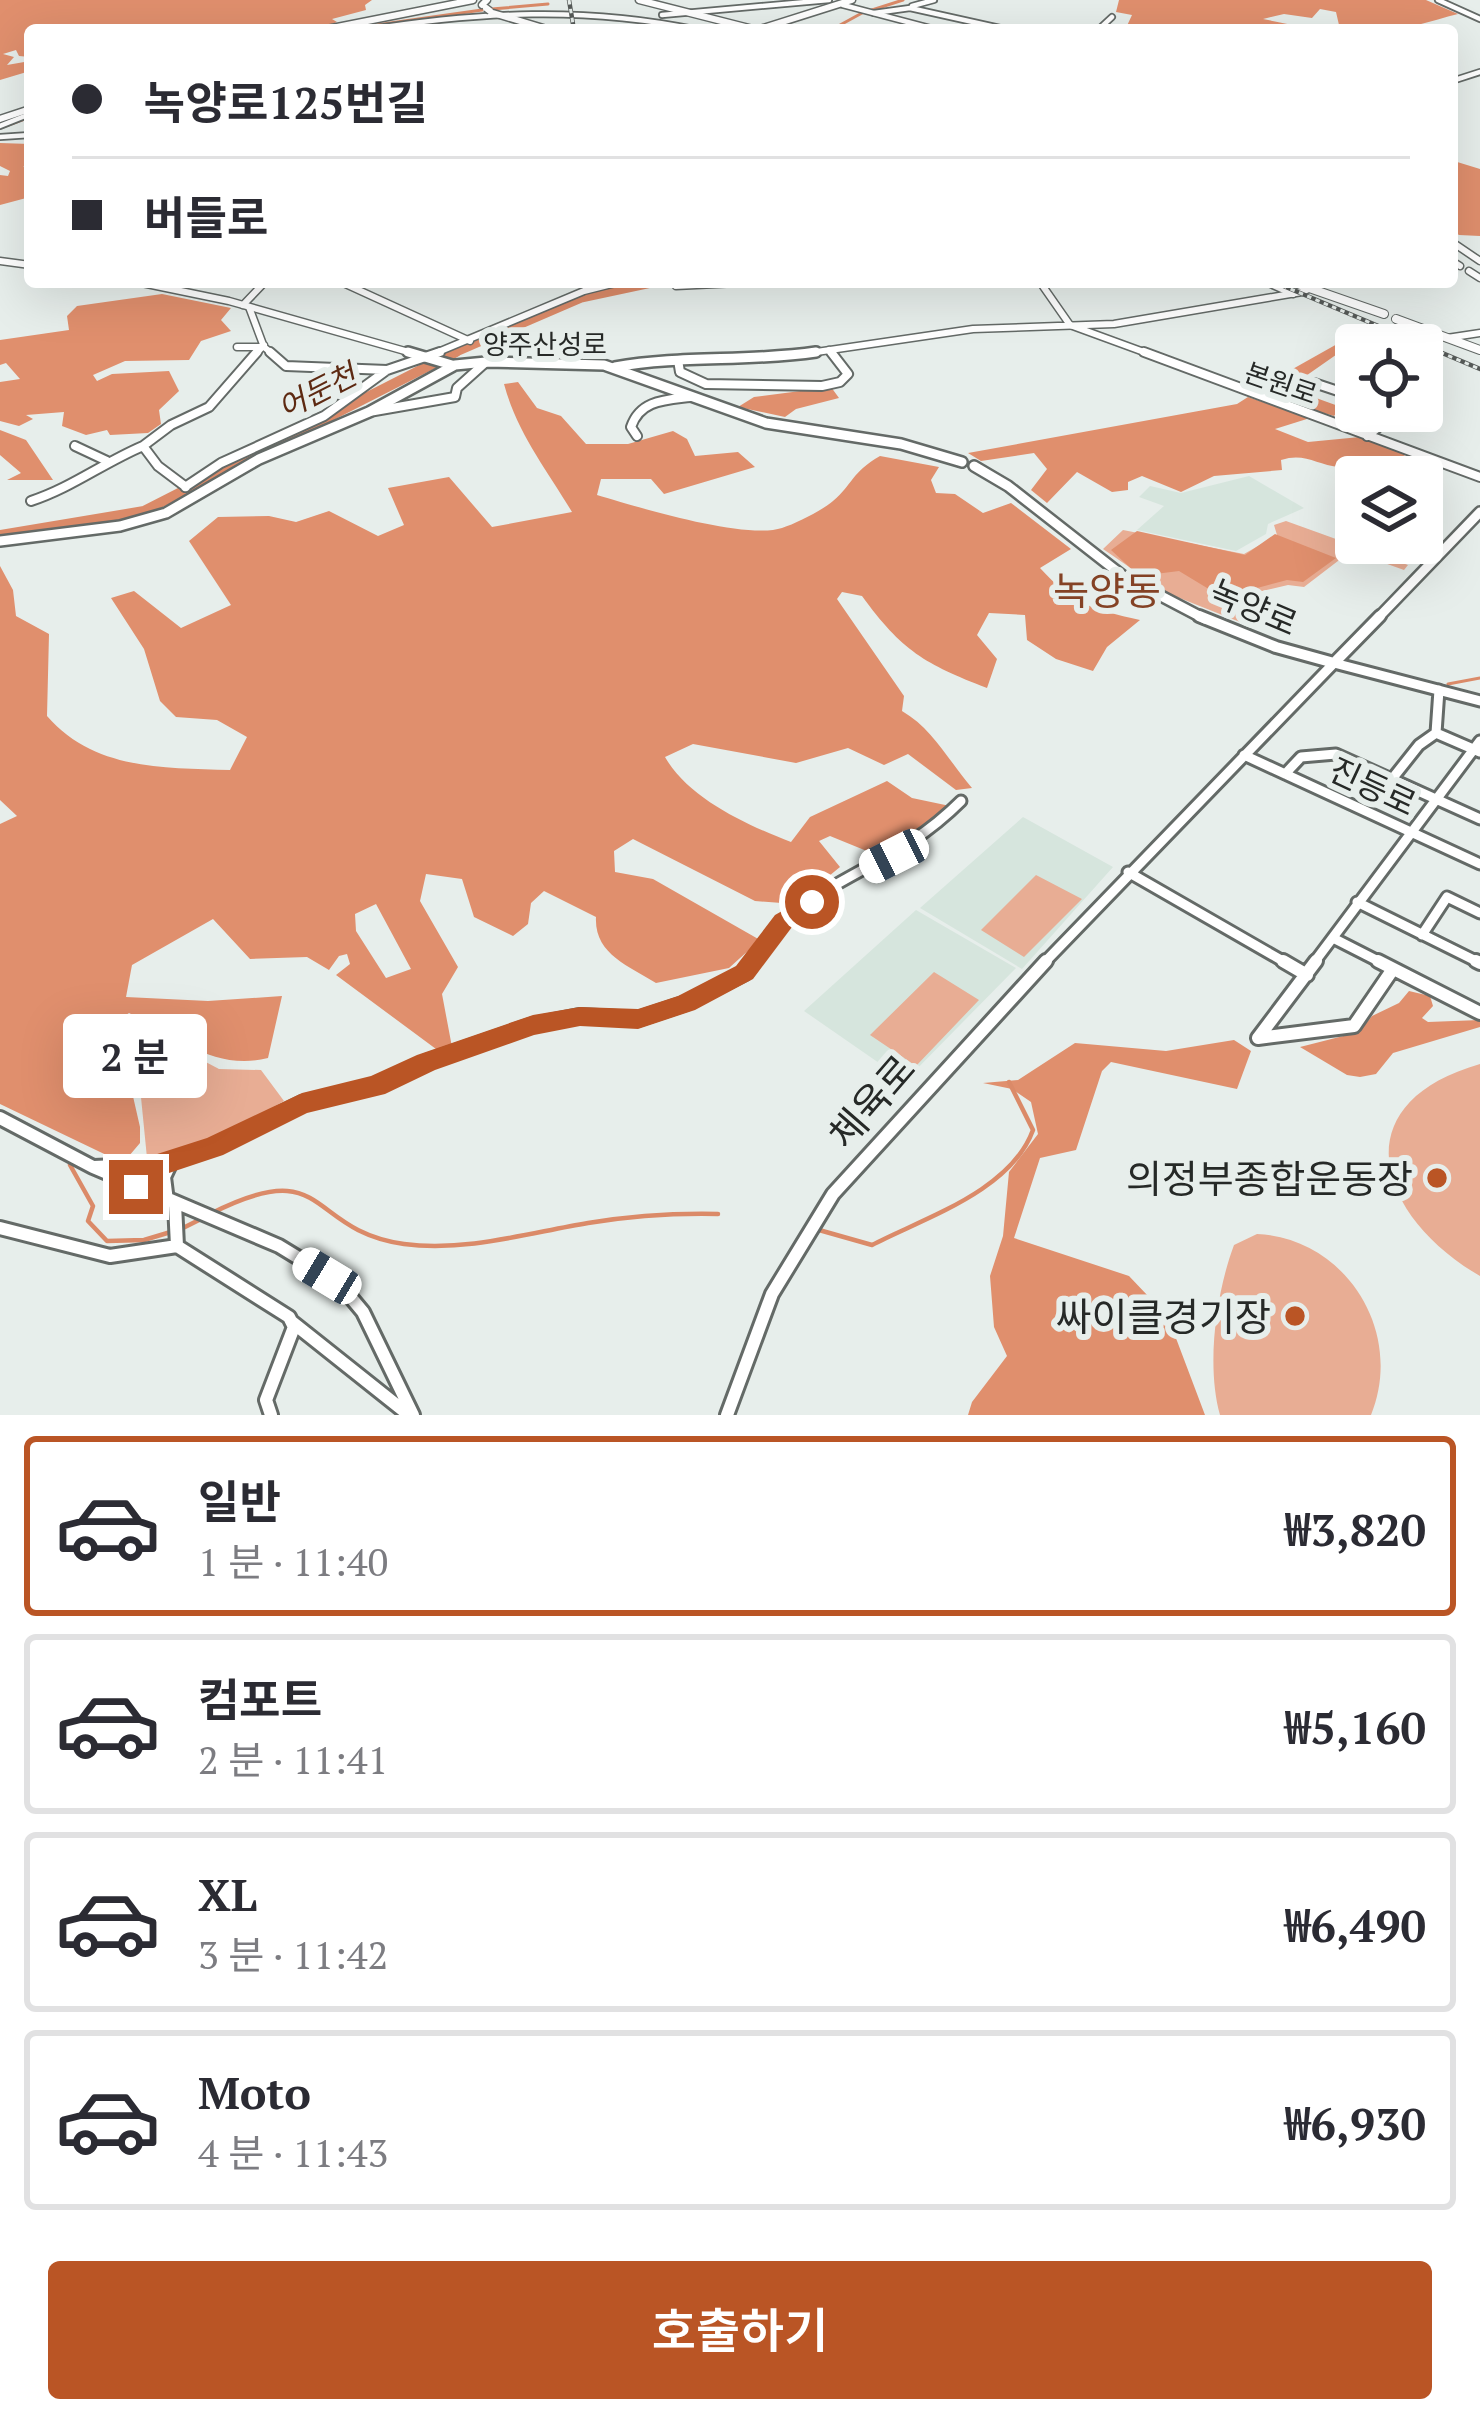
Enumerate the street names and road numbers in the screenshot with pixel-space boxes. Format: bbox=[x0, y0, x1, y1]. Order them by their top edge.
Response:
street label: 양주산성로 bbox=[483, 326, 607, 362]
street label: 본원로 bbox=[1240, 354, 1322, 412]
street label: 녹양로 bbox=[1204, 569, 1304, 645]
street label: 진등로 bbox=[1323, 747, 1423, 825]
street label: 체육로 bbox=[816, 1043, 926, 1159]

